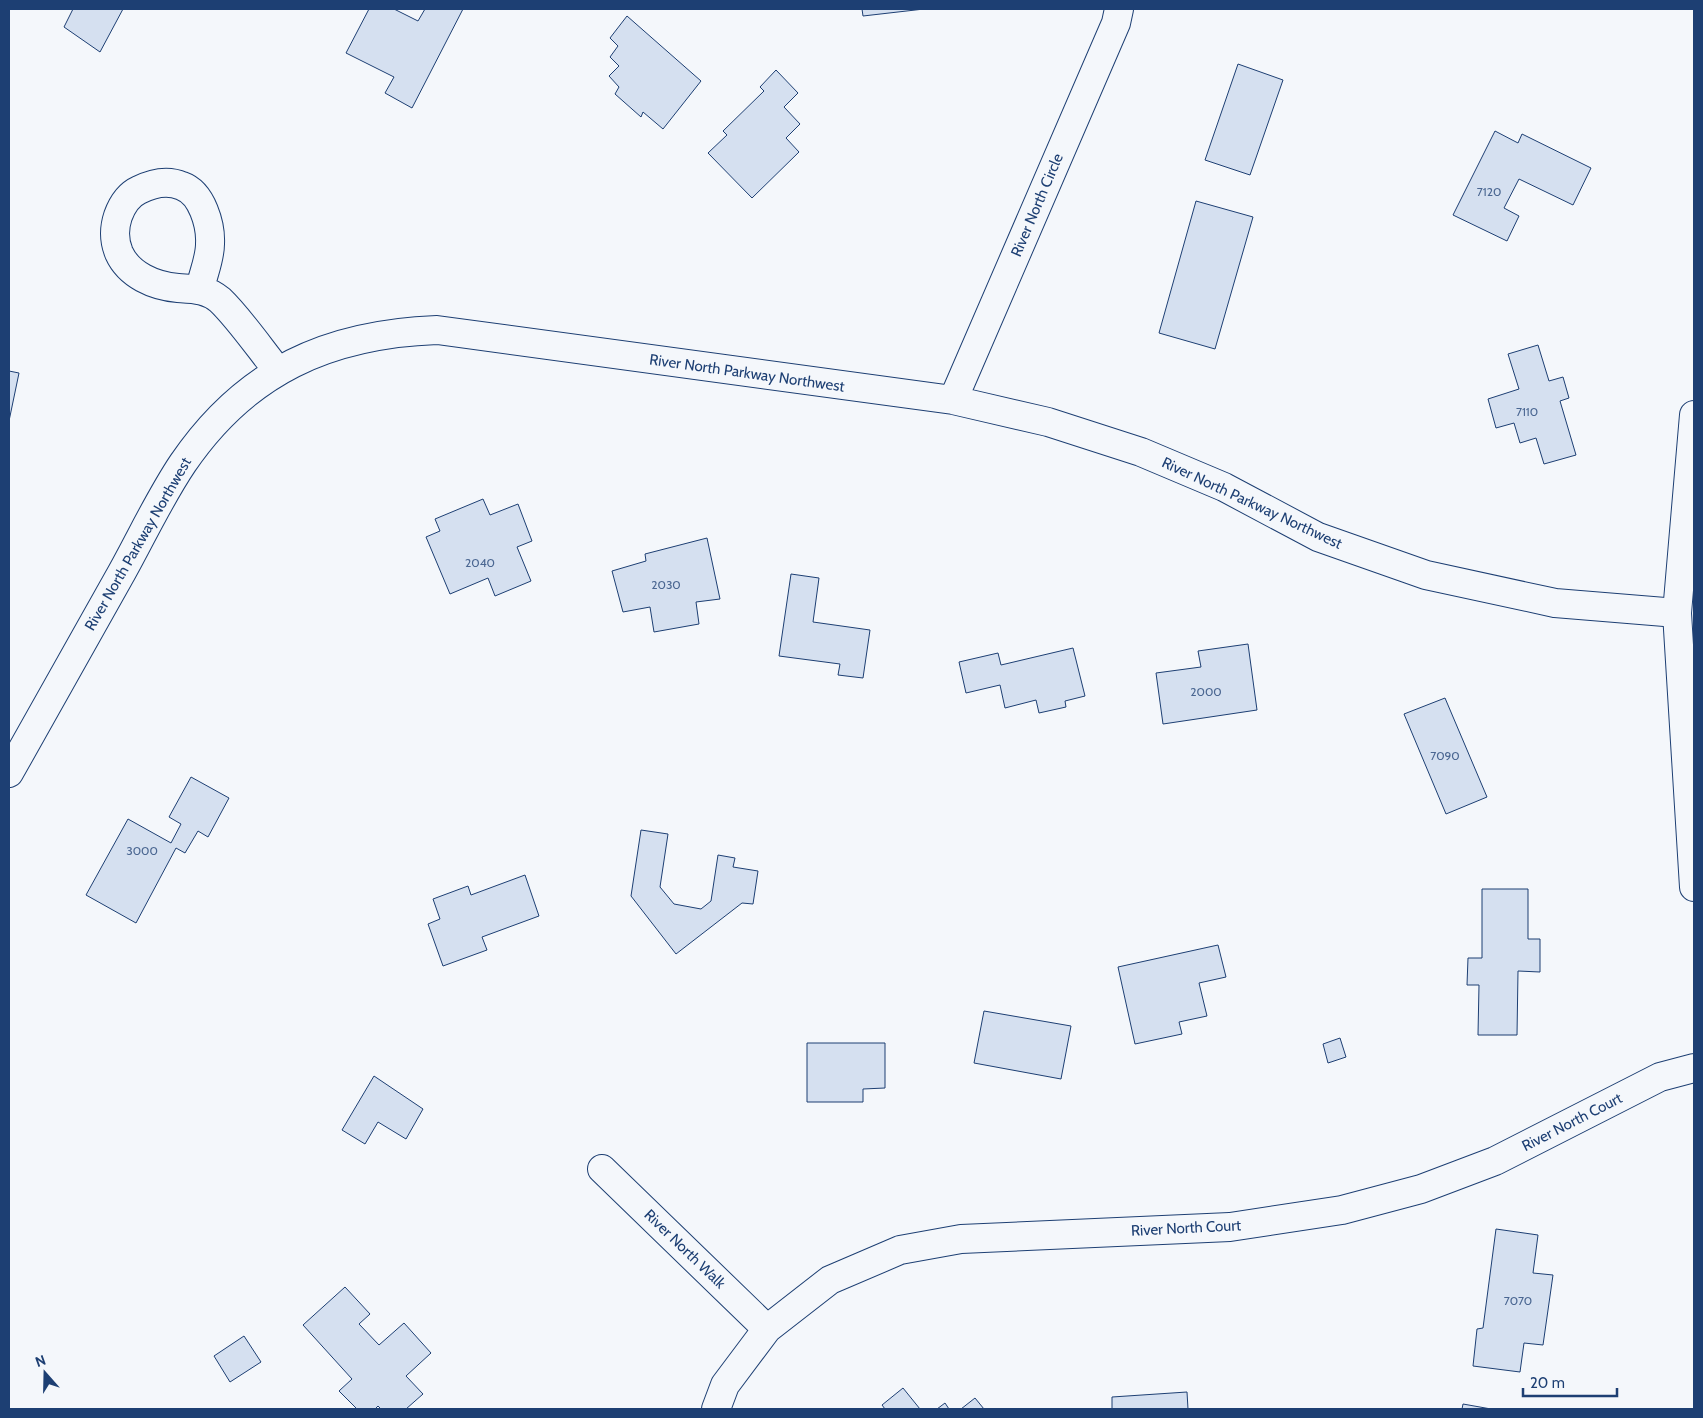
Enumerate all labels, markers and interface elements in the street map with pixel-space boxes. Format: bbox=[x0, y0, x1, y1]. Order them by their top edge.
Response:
street label: River North Circle bbox=[1007, 150, 1067, 259]
house number: 7120 bbox=[1477, 184, 1501, 199]
street label: River North Parkway Northwest bbox=[648, 350, 846, 396]
house number: 7110 bbox=[1516, 404, 1538, 419]
street label: River North Parkway Northwest bbox=[1159, 453, 1345, 553]
street label: River North Parkway Northwest bbox=[81, 454, 195, 634]
house number: 2040 bbox=[465, 555, 495, 570]
house number: 2030 bbox=[651, 577, 681, 592]
house number: 2000 bbox=[1190, 684, 1222, 699]
house number: 7090 bbox=[1430, 748, 1460, 763]
house number: 3000 bbox=[126, 843, 158, 858]
street label: River North Court bbox=[1519, 1089, 1625, 1155]
street label: River North Walk bbox=[641, 1206, 730, 1293]
street label: River North Court bbox=[1131, 1216, 1241, 1240]
house number: 7070 bbox=[1504, 1293, 1532, 1308]
north arrow bbox=[20, 1348, 70, 1398]
text: N bbox=[33, 1351, 48, 1371]
scale bar bbox=[1523, 1366, 1617, 1398]
text: 20 m bbox=[1530, 1374, 1565, 1392]

